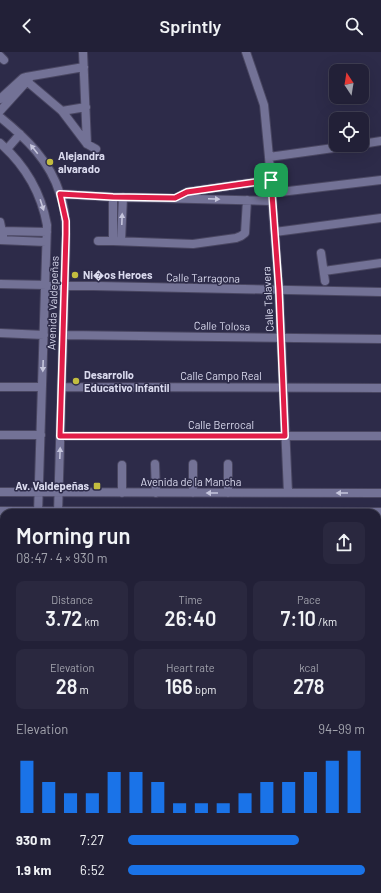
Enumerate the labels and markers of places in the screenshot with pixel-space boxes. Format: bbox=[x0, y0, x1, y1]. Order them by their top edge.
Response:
place label: Alejandra alvarado bbox=[58, 149, 105, 175]
marker: Alejandra alvarado bbox=[45, 157, 55, 167]
pin bbox=[254, 163, 288, 197]
place label: Ni�os Heroes bbox=[83, 268, 153, 282]
marker: Ni�os Heroes bbox=[70, 270, 80, 280]
place label: Desarrollo Educativo Infantil bbox=[84, 368, 170, 394]
marker: Desarrollo Educativo Infantil bbox=[71, 376, 81, 386]
place label: Av. Valdepeñas bbox=[15, 479, 89, 492]
marker: Av. Valdepeñas bbox=[92, 481, 102, 491]

